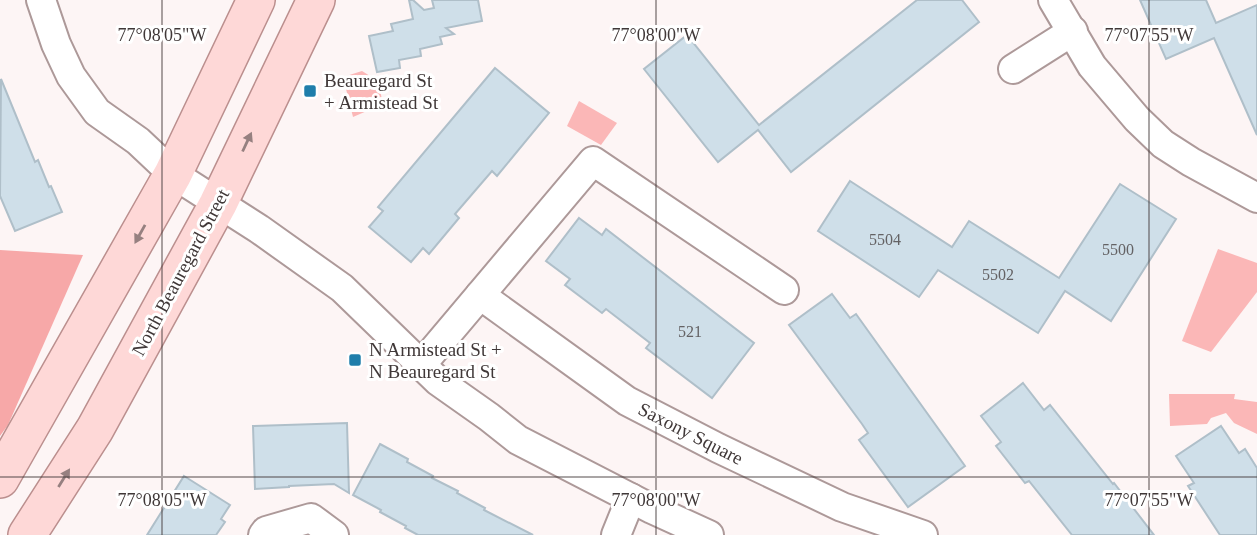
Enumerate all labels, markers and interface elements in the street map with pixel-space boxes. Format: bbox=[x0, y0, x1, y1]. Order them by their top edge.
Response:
text: 77°08'05"W bbox=[118, 25, 206, 45]
text: 77°08'00"W bbox=[612, 25, 700, 45]
text: 77°07'55"W bbox=[1105, 25, 1193, 45]
place label: Beauregard St + Armistead St bbox=[324, 70, 439, 113]
marker: Beauregard St + Armistead St bbox=[302, 83, 318, 99]
one-way arrow bbox=[242, 132, 253, 152]
street label: North Beauregard Street bbox=[128, 185, 234, 359]
one-way arrow bbox=[134, 224, 146, 243]
house number: 5504 bbox=[869, 231, 901, 248]
house number: 5500 bbox=[1102, 241, 1134, 258]
house number: 5502 bbox=[982, 266, 1014, 283]
house number: 521 bbox=[678, 323, 702, 340]
place label: N Armistead St + N Beauregard St bbox=[369, 339, 502, 382]
marker: N Armistead St + N Beauregard St bbox=[347, 352, 363, 368]
street label: Saxony Square bbox=[635, 398, 747, 469]
one-way arrow bbox=[58, 468, 71, 487]
text: 77°08'05"W bbox=[118, 490, 206, 510]
text: 77°08'00"W bbox=[612, 490, 700, 510]
text: 77°07'55"W bbox=[1105, 490, 1193, 510]

